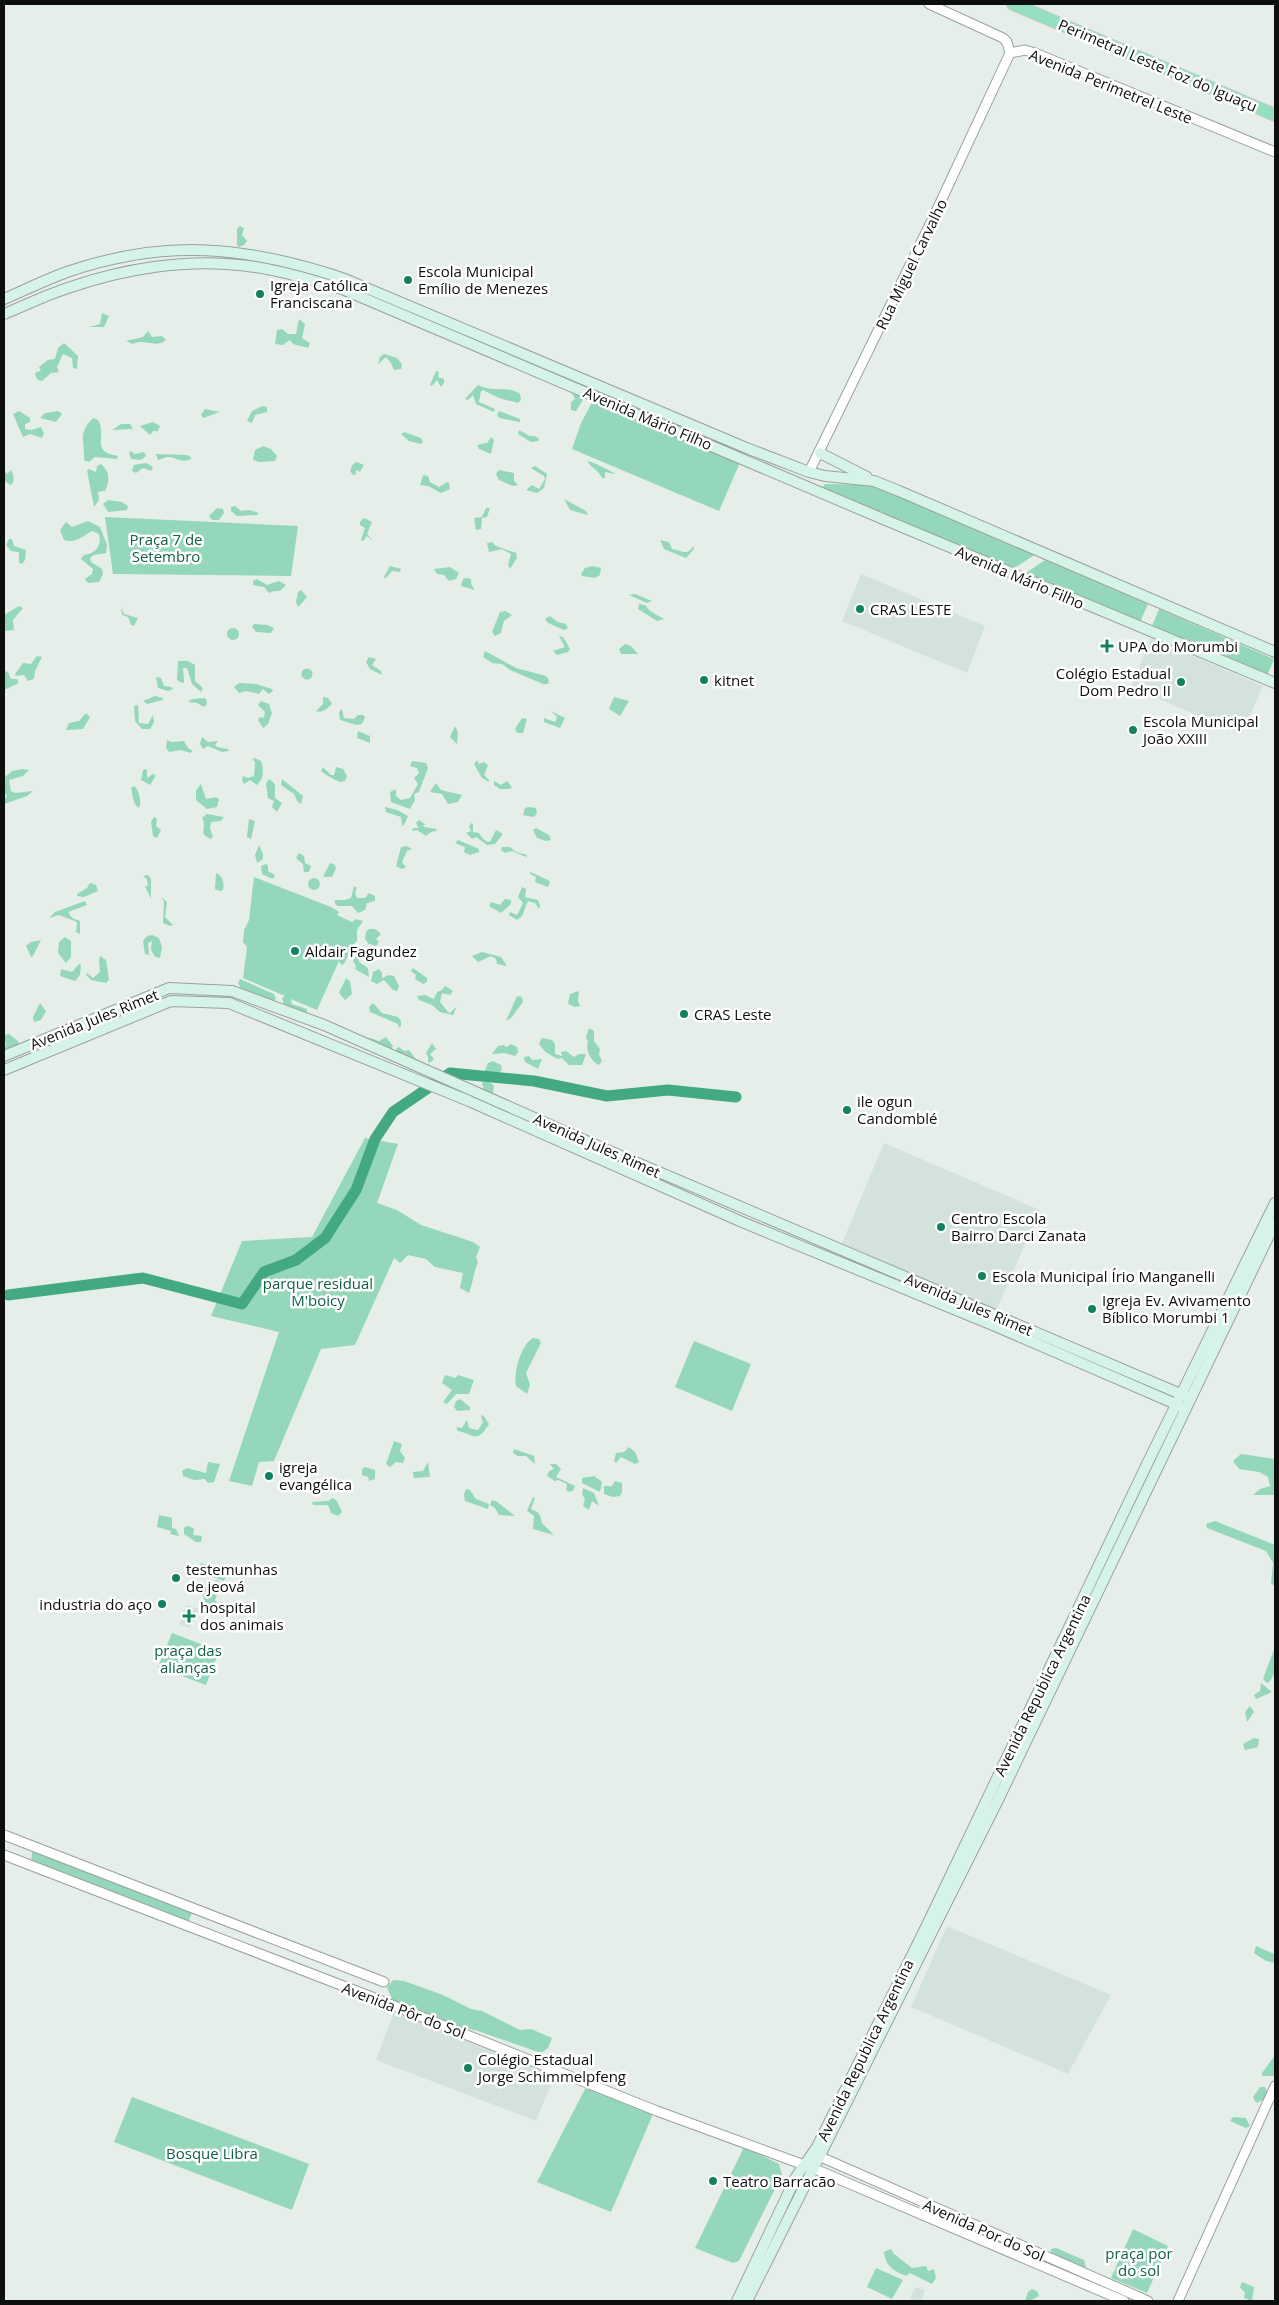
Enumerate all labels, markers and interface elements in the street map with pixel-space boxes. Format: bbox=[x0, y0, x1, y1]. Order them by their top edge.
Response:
street label: Perimetral Leste Foz do Iguaçu bbox=[1055, 14, 1261, 116]
street label: Avenida Perimetrel Leste bbox=[1026, 44, 1196, 128]
street label: Rua Miguel Carvalho bbox=[871, 195, 951, 333]
place label: Escola Municipal Emílio de Menezes bbox=[418, 261, 548, 298]
marker: Escola Municipal Emílio de Menezes bbox=[402, 274, 414, 286]
place label: Igreja Católica Franciscana bbox=[270, 275, 368, 312]
marker: Igreja Católica Franciscana bbox=[254, 288, 266, 300]
street label: Avenida Mário Filho bbox=[581, 382, 715, 454]
park label: Praça 7 de Setembro bbox=[130, 529, 202, 566]
street label: Avenida Mário Filho bbox=[953, 541, 1087, 613]
place label: CRAS LESTE bbox=[870, 599, 951, 619]
marker: CRAS LESTE bbox=[854, 603, 866, 615]
place label: UPA do Morumbi bbox=[1118, 636, 1238, 656]
marker: UPA do Morumbi bbox=[1100, 639, 1114, 653]
place label: Colégio Estadual Dom Pedro II bbox=[1056, 663, 1171, 700]
place label: kitnet bbox=[714, 670, 754, 690]
marker: kitnet bbox=[698, 674, 710, 686]
marker: Colégio Estadual Dom Pedro II bbox=[1175, 676, 1187, 688]
place label: Escola Municipal João XXIII bbox=[1141, 711, 1259, 748]
marker: Escola Municipal João XXIII bbox=[1127, 724, 1139, 736]
place label: Aldair Fagundez bbox=[305, 941, 417, 961]
marker: Aldair Fagundez bbox=[289, 945, 301, 957]
street label: Avenida Jules Rimet bbox=[27, 984, 161, 1054]
place label: CRAS Leste bbox=[694, 1004, 771, 1024]
marker: CRAS Leste bbox=[678, 1008, 690, 1020]
place label: ile ogun Candomblé bbox=[857, 1091, 937, 1128]
marker: ile ogun Candomblé bbox=[841, 1104, 853, 1116]
street label: Avenida Jules Rimet bbox=[530, 1108, 664, 1182]
place label: Centro Escola Bairro Darci Zanata bbox=[951, 1208, 1086, 1245]
marker: Centro Escola Bairro Darci Zanata bbox=[935, 1221, 947, 1233]
place label: Escola Municipal Írio Manganelli bbox=[992, 1266, 1215, 1286]
street label: Avenida Jules Rimet bbox=[902, 1268, 1036, 1340]
marker: Escola Municipal Írio Manganelli bbox=[976, 1270, 988, 1282]
park label: parque residual M'boicy bbox=[263, 1273, 373, 1310]
place label: Igreja Ev. Avivamento Bíblico Morumbi 1 bbox=[1102, 1290, 1251, 1327]
marker: Igreja Ev. Avivamento Bíblico Morumbi 1 bbox=[1086, 1303, 1098, 1315]
place label: igreja evangélica bbox=[279, 1457, 352, 1494]
marker: igreja evangélica bbox=[263, 1470, 275, 1482]
place label: testemunhas de jeová bbox=[186, 1559, 278, 1596]
marker: testemunhas de jeová bbox=[170, 1572, 182, 1584]
street label: Avenida Republica Argentina bbox=[989, 1591, 1095, 1779]
place label: industria do aço bbox=[39, 1594, 152, 1614]
place label: hospital dos animais bbox=[200, 1597, 284, 1634]
marker: industria do aço bbox=[156, 1598, 168, 1610]
marker: hospital dos animais bbox=[182, 1609, 196, 1623]
park label: praça das alianças bbox=[154, 1640, 222, 1677]
street label: Avenida Republica Argentina bbox=[812, 1956, 918, 2144]
street label: Avenida Pôr do Sol bbox=[339, 1977, 469, 2043]
place label: Colégio Estadual Jorge Schimmelpfeng bbox=[476, 2049, 626, 2086]
marker: Colégio Estadual Jorge Schimmelpfeng bbox=[462, 2062, 474, 2074]
park label: Bosque Libra bbox=[166, 2143, 258, 2163]
place label: Teatro Barracão bbox=[723, 2171, 836, 2191]
marker: Teatro Barracão bbox=[707, 2175, 719, 2187]
street label: Avenida Por do Sol bbox=[920, 2194, 1048, 2266]
park label: praça por do sol bbox=[1105, 2243, 1173, 2280]

